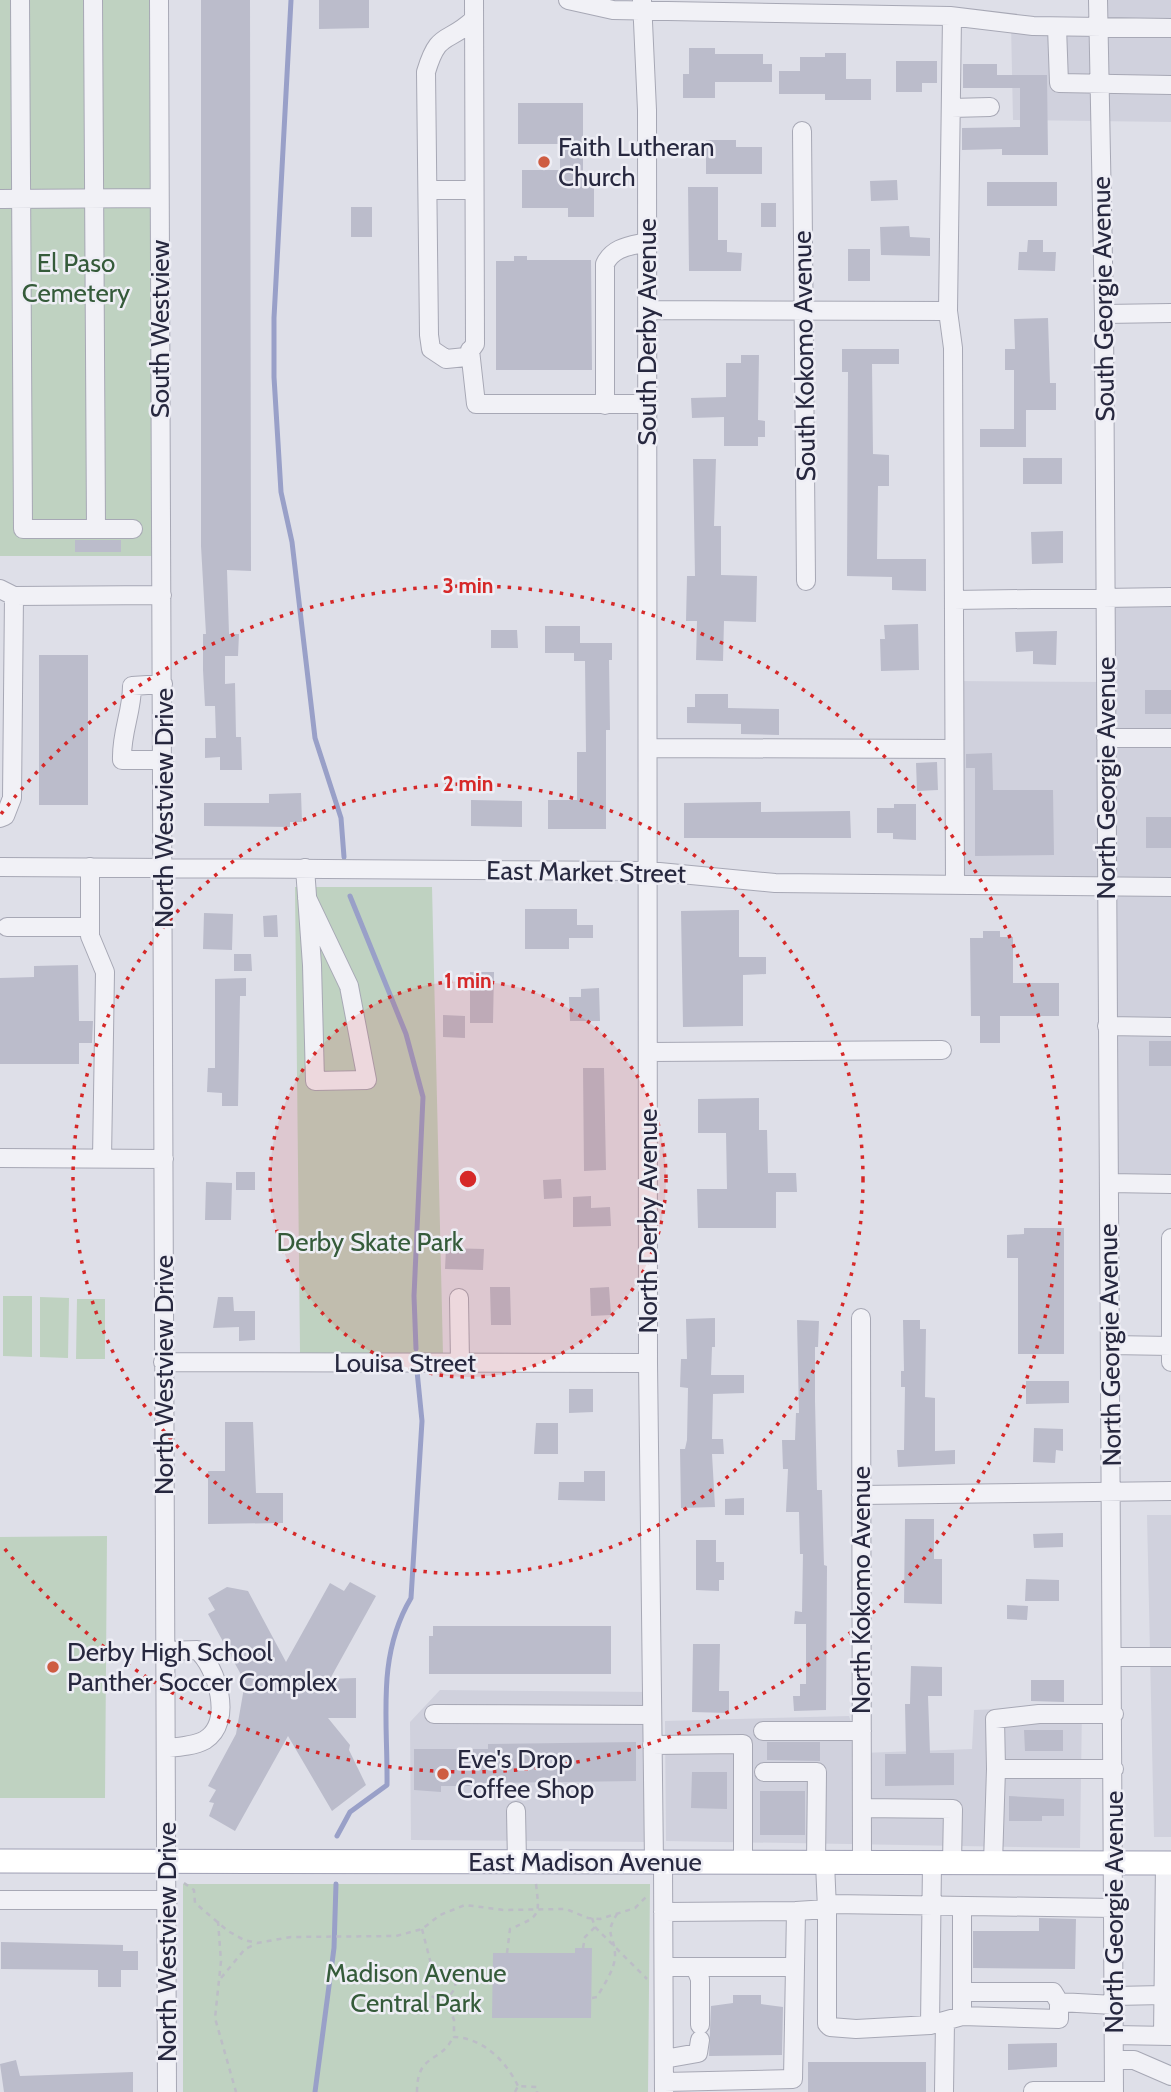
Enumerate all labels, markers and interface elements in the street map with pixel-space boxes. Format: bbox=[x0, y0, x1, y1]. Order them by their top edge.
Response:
place label: Faith Lutheran Church bbox=[558, 131, 715, 193]
marker: Faith Lutheran Church bbox=[536, 154, 552, 170]
street label: South Georgie Avenue bbox=[1085, 176, 1121, 422]
street label: South Derby Avenue bbox=[631, 218, 663, 446]
street label: South Kokomo Avenue bbox=[786, 230, 822, 482]
street label: South Westview bbox=[144, 240, 176, 418]
park label: El Paso Cemetery bbox=[22, 247, 130, 309]
text: 3 min bbox=[443, 573, 493, 598]
street label: North Georgie Avenue bbox=[1090, 657, 1122, 899]
street label: North Westview Drive bbox=[148, 688, 180, 928]
text: 2 min bbox=[443, 771, 493, 796]
street label: East Market Street bbox=[486, 854, 686, 890]
text: 1 min bbox=[444, 968, 492, 993]
street label: North Derby Avenue bbox=[632, 1108, 664, 1334]
centre of rings bbox=[456, 1167, 480, 1191]
street label: North Georgie Avenue bbox=[1092, 1223, 1128, 1467]
park label: Derby Skate Park bbox=[277, 1226, 464, 1258]
street label: North Westview Drive bbox=[148, 1255, 180, 1495]
street label: Louisa Street bbox=[334, 1347, 476, 1379]
street label: North Kokomo Avenue bbox=[845, 1466, 877, 1714]
place label: Derby High School Panther Soccer Complex bbox=[67, 1636, 338, 1698]
marker: Derby High School Panther Soccer Complex bbox=[45, 1659, 61, 1675]
place label: Eve's Drop Coffee Shop bbox=[457, 1743, 594, 1805]
marker: Eve's Drop Coffee Shop bbox=[435, 1766, 451, 1782]
street label: North Georgie Avenue bbox=[1098, 1791, 1130, 2033]
street label: North Westview Drive bbox=[151, 1822, 183, 2062]
street label: East Madison Avenue bbox=[468, 1846, 702, 1878]
park label: Madison Avenue Central Park bbox=[325, 1957, 507, 2019]

